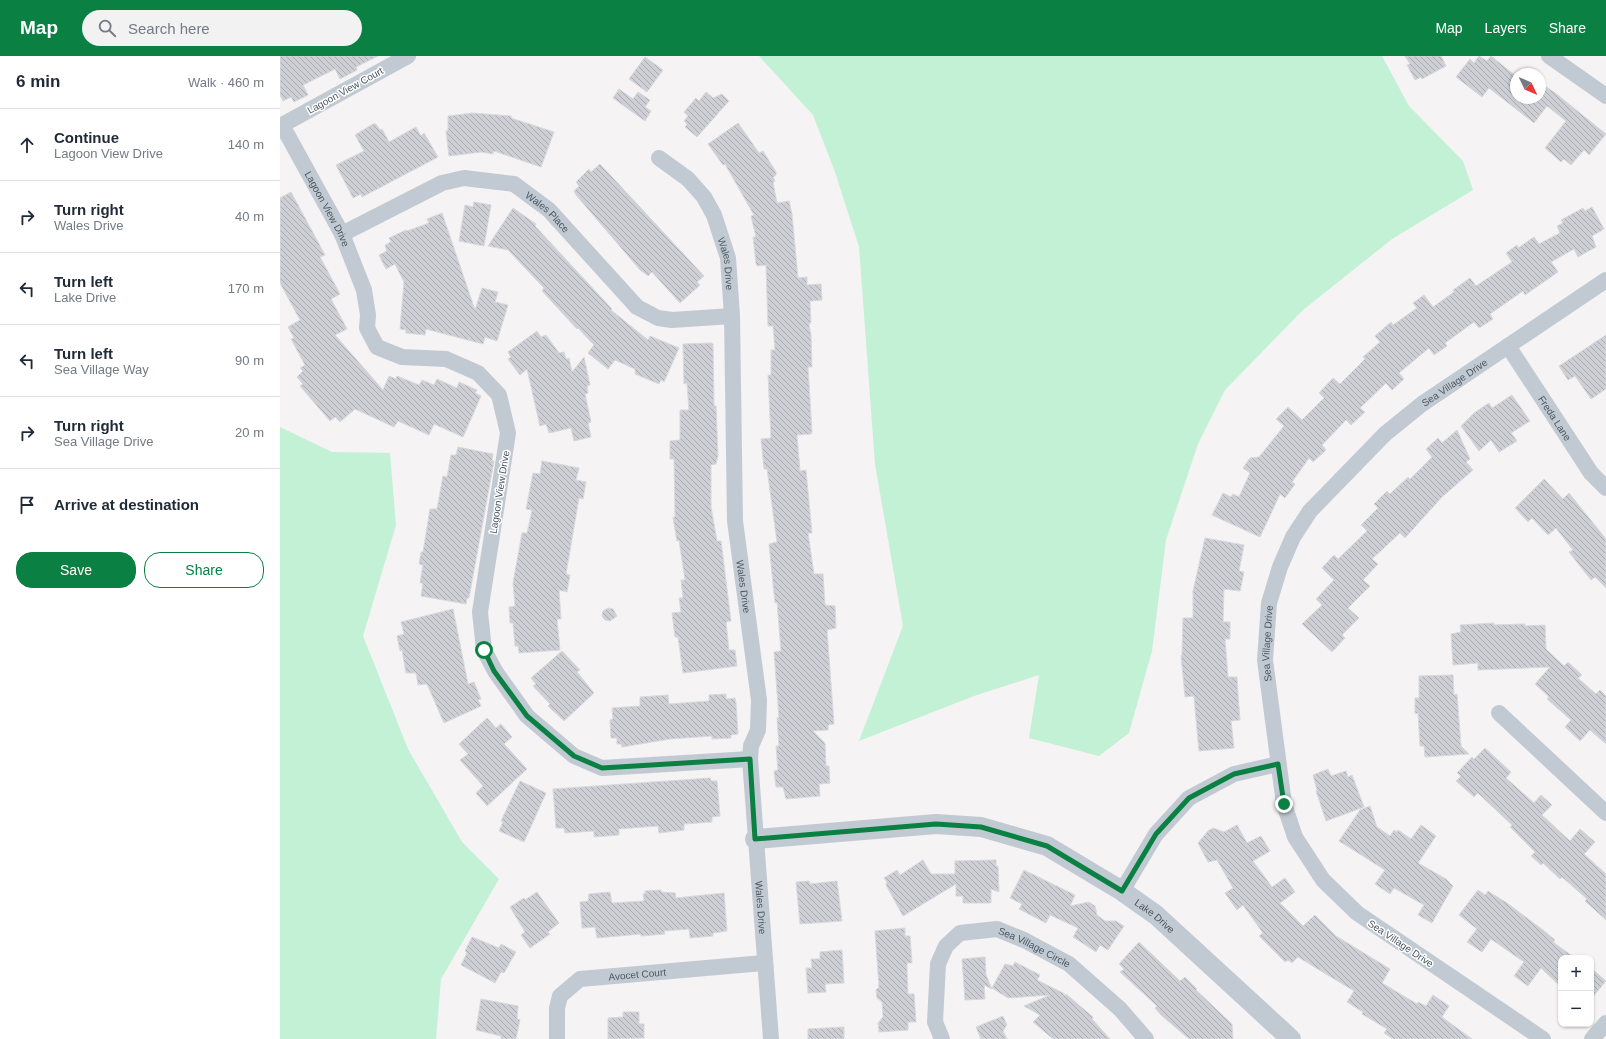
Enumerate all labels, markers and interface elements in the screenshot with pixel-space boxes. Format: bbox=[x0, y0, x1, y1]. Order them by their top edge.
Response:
search box bbox=[82, 10, 362, 46]
text: Map bbox=[20, 17, 58, 38]
icon: search bbox=[96, 17, 118, 39]
text: Search here bbox=[128, 20, 210, 37]
text: Map bbox=[1435, 20, 1463, 36]
text: Layers bbox=[1485, 20, 1527, 36]
text: Share bbox=[1549, 20, 1586, 36]
street label: Lagoon View Court bbox=[305, 65, 385, 116]
north arrow bbox=[1510, 68, 1546, 104]
text: 6 min bbox=[16, 72, 60, 91]
text: Walk · 460 m bbox=[188, 75, 264, 90]
text: Continue bbox=[54, 129, 119, 146]
icon: ahead bbox=[16, 134, 38, 156]
text: 140 m bbox=[228, 137, 264, 152]
text: Lagoon View Drive bbox=[54, 146, 163, 161]
street label: Lagoon View Drive bbox=[303, 169, 352, 249]
street label: Wales Place bbox=[523, 190, 572, 235]
text: Turn right bbox=[54, 201, 124, 218]
icon: right bbox=[16, 206, 38, 228]
text: 40 m bbox=[235, 209, 264, 224]
text: Wales Drive bbox=[54, 218, 124, 233]
street label: Wales Drive bbox=[716, 236, 735, 291]
text: Turn left bbox=[54, 273, 113, 290]
icon: left bbox=[16, 278, 38, 300]
text: 170 m bbox=[228, 281, 264, 296]
text: Lake Drive bbox=[54, 290, 116, 305]
text: Turn left bbox=[54, 345, 113, 362]
icon: left bbox=[16, 350, 38, 372]
text: 90 m bbox=[235, 353, 264, 368]
street label: Sea Village Drive bbox=[1420, 356, 1490, 409]
text: Sea Village Way bbox=[54, 362, 149, 377]
street label: Freda Lane bbox=[1536, 394, 1573, 443]
text: Turn right bbox=[54, 417, 124, 434]
icon: right bbox=[16, 422, 38, 444]
text: 20 m bbox=[235, 425, 264, 440]
text: Sea Village Drive bbox=[54, 434, 153, 449]
street label: Lagoon View Drive bbox=[488, 449, 512, 534]
icon: arrive bbox=[16, 494, 38, 516]
text: Arrive at destination bbox=[54, 496, 199, 513]
button: Save bbox=[16, 552, 136, 588]
button: Share bbox=[144, 552, 264, 588]
street label: Wales Drive bbox=[734, 559, 752, 614]
street label: Sea Village Drive bbox=[1260, 604, 1275, 682]
route start bbox=[475, 641, 493, 659]
route end bbox=[1275, 795, 1293, 813]
street label: Wales Drive bbox=[753, 881, 768, 935]
street label: Lake Drive bbox=[1133, 897, 1177, 936]
street label: Sea Village Drive bbox=[1366, 917, 1436, 970]
street label: Sea Village Circle bbox=[997, 925, 1072, 970]
map controls bbox=[1558, 955, 1594, 1027]
button: + bbox=[1558, 955, 1594, 991]
street label: Avocet Court bbox=[608, 967, 667, 983]
button: − bbox=[1558, 991, 1594, 1027]

